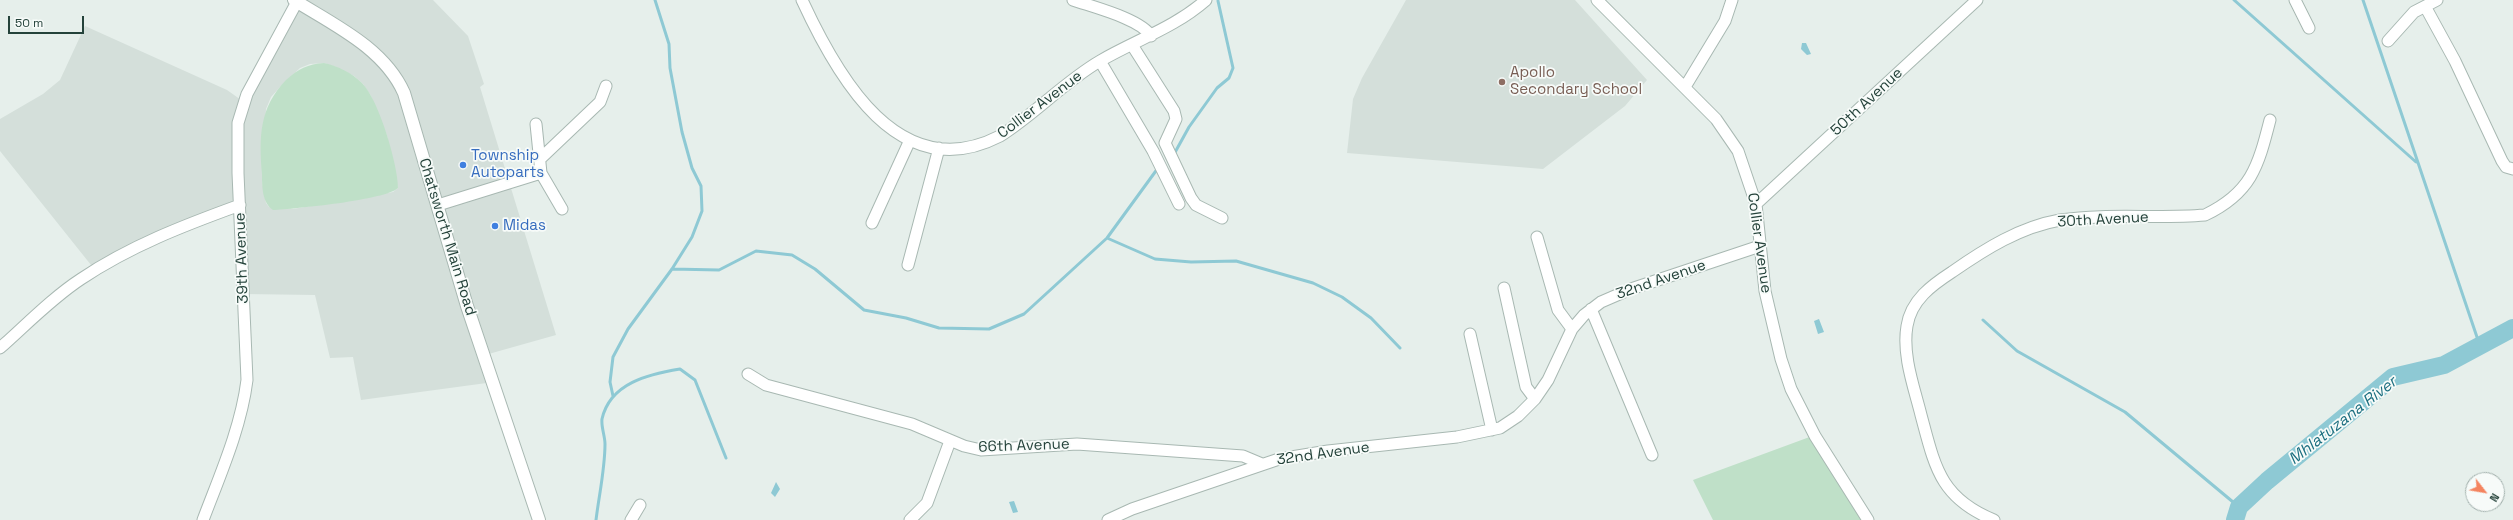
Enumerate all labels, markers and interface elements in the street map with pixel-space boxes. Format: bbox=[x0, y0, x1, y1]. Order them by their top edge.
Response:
scale bar bbox=[10, 8, 86, 34]
text: 50 m bbox=[15, 15, 43, 31]
place label: Apollo Secondary School bbox=[1510, 64, 1642, 99]
street label: 50th Avenue bbox=[1827, 64, 1907, 140]
street label: Collier Avenue bbox=[994, 67, 1086, 143]
marker: Apollo Secondary School bbox=[1497, 77, 1507, 87]
place label: Township Autoparts bbox=[471, 147, 544, 182]
street label: Chatsworth Main Road bbox=[414, 156, 480, 318]
marker: Township Autoparts bbox=[458, 160, 468, 170]
street label: Collier Avenue bbox=[1743, 192, 1775, 294]
street label: 30th Avenue bbox=[2057, 209, 2149, 231]
street label: 39th Avenue bbox=[231, 212, 253, 304]
place label: Midas bbox=[503, 217, 546, 235]
marker: Midas bbox=[490, 221, 500, 231]
street label: 32nd Avenue bbox=[1614, 256, 1708, 304]
water label: Mhlatuzana River bbox=[2285, 373, 2401, 469]
street label: 66th Avenue bbox=[978, 435, 1070, 457]
street label: 32nd Avenue bbox=[1275, 439, 1371, 469]
north arrow bbox=[2465, 472, 2505, 512]
text: N bbox=[2487, 491, 2502, 504]

